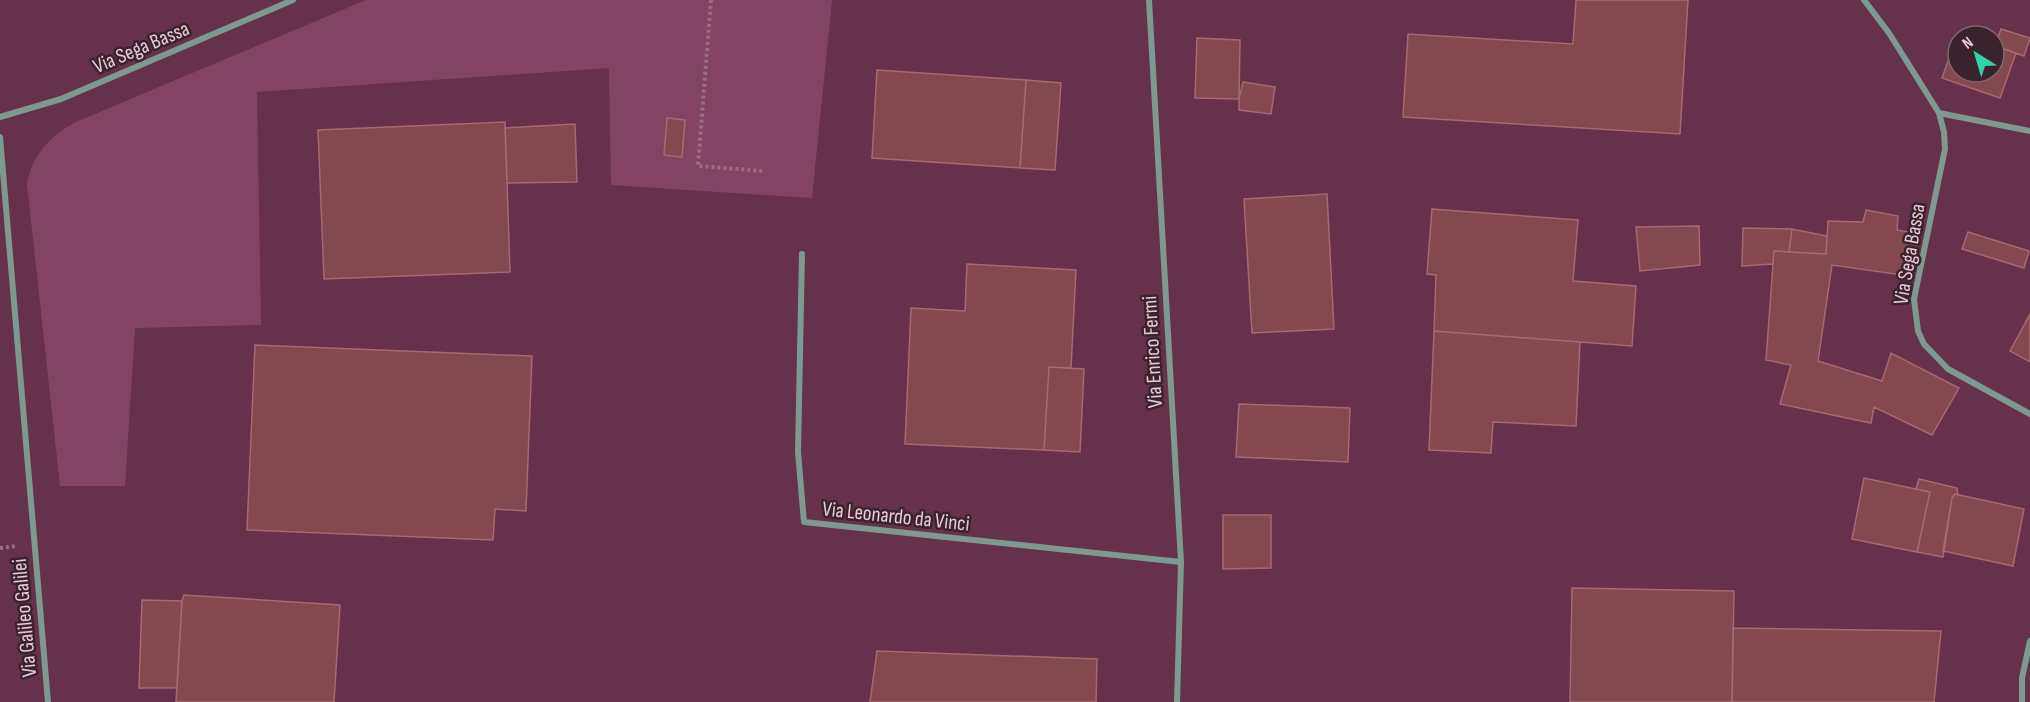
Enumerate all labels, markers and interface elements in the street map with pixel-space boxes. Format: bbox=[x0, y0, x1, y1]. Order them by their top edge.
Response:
street label: Via Sega Bassa bbox=[89, 16, 193, 79]
north arrow bbox=[1946, 24, 2006, 84]
text: N bbox=[1959, 33, 1977, 53]
street label: Via Sega Bassa bbox=[1888, 202, 1931, 307]
street label: Via Enrico Fermi bbox=[1137, 295, 1168, 409]
street label: Via Leonardo da Vinci bbox=[821, 496, 971, 537]
street label: Via Galileo Galilei bbox=[7, 558, 42, 678]

